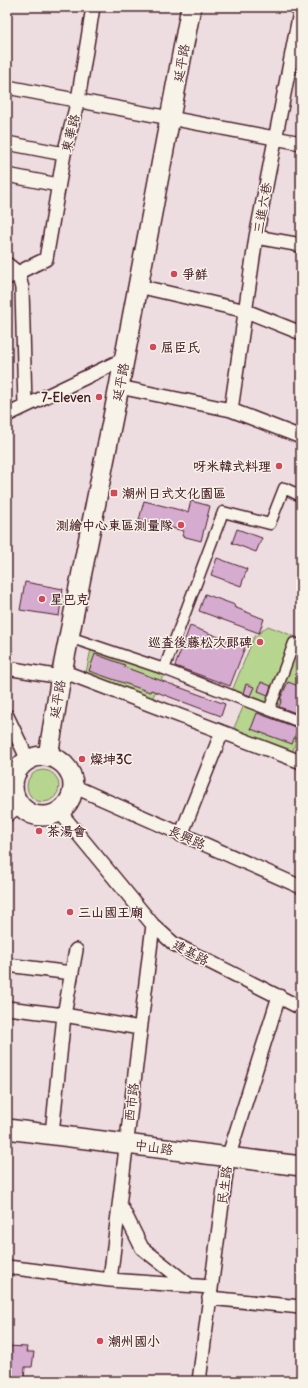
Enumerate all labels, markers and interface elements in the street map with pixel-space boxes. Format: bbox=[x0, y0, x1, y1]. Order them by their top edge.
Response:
street label: 延平路 bbox=[170, 42, 193, 84]
street label: 東華路 bbox=[58, 112, 83, 154]
street label: 三進六巷 bbox=[250, 181, 275, 235]
place label: 爭鮮 bbox=[182, 266, 208, 283]
marker: 爭鮮 bbox=[169, 269, 179, 279]
place label: 屈臣氏 bbox=[161, 339, 200, 356]
marker: 屈臣氏 bbox=[148, 342, 158, 352]
street label: 延平路 bbox=[108, 361, 133, 403]
place label: 7-Eleven bbox=[41, 389, 91, 406]
marker: 7-Eleven bbox=[94, 392, 104, 402]
place label: 呀米韓式料理 bbox=[193, 458, 271, 475]
marker: 呀米韓式料理 bbox=[274, 461, 284, 471]
place label: 潮州日式文化園區 bbox=[122, 485, 226, 502]
marker: 潮州日式文化園區 bbox=[109, 488, 119, 498]
place label: 測繪中心東區測量隊 bbox=[56, 517, 173, 534]
marker: 測繪中心東區測量隊 bbox=[176, 520, 186, 530]
place label: 星巴克 bbox=[50, 591, 89, 608]
marker: 星巴克 bbox=[37, 594, 47, 604]
place label: 巡查後藤松次郎碑 bbox=[148, 634, 252, 651]
marker: 巡查後藤松次郎碑 bbox=[255, 637, 265, 647]
street label: 延平路 bbox=[46, 678, 69, 720]
place label: 燦坤3C bbox=[90, 751, 132, 768]
marker: 燦坤3C bbox=[77, 754, 87, 764]
street label: 長興路 bbox=[166, 822, 208, 853]
place label: 茶湯會 bbox=[47, 823, 86, 840]
marker: 茶湯會 bbox=[34, 826, 44, 836]
place label: 三山國王廟 bbox=[78, 904, 143, 921]
marker: 三山國王廟 bbox=[65, 907, 75, 917]
street label: 建基路 bbox=[170, 936, 212, 969]
street label: 西市路 bbox=[121, 1082, 142, 1122]
street label: 中山路 bbox=[133, 1136, 174, 1159]
street label: 民生路 bbox=[214, 1165, 235, 1205]
place label: 潮州國小 bbox=[108, 1333, 160, 1350]
marker: 潮州國小 bbox=[95, 1336, 105, 1346]

